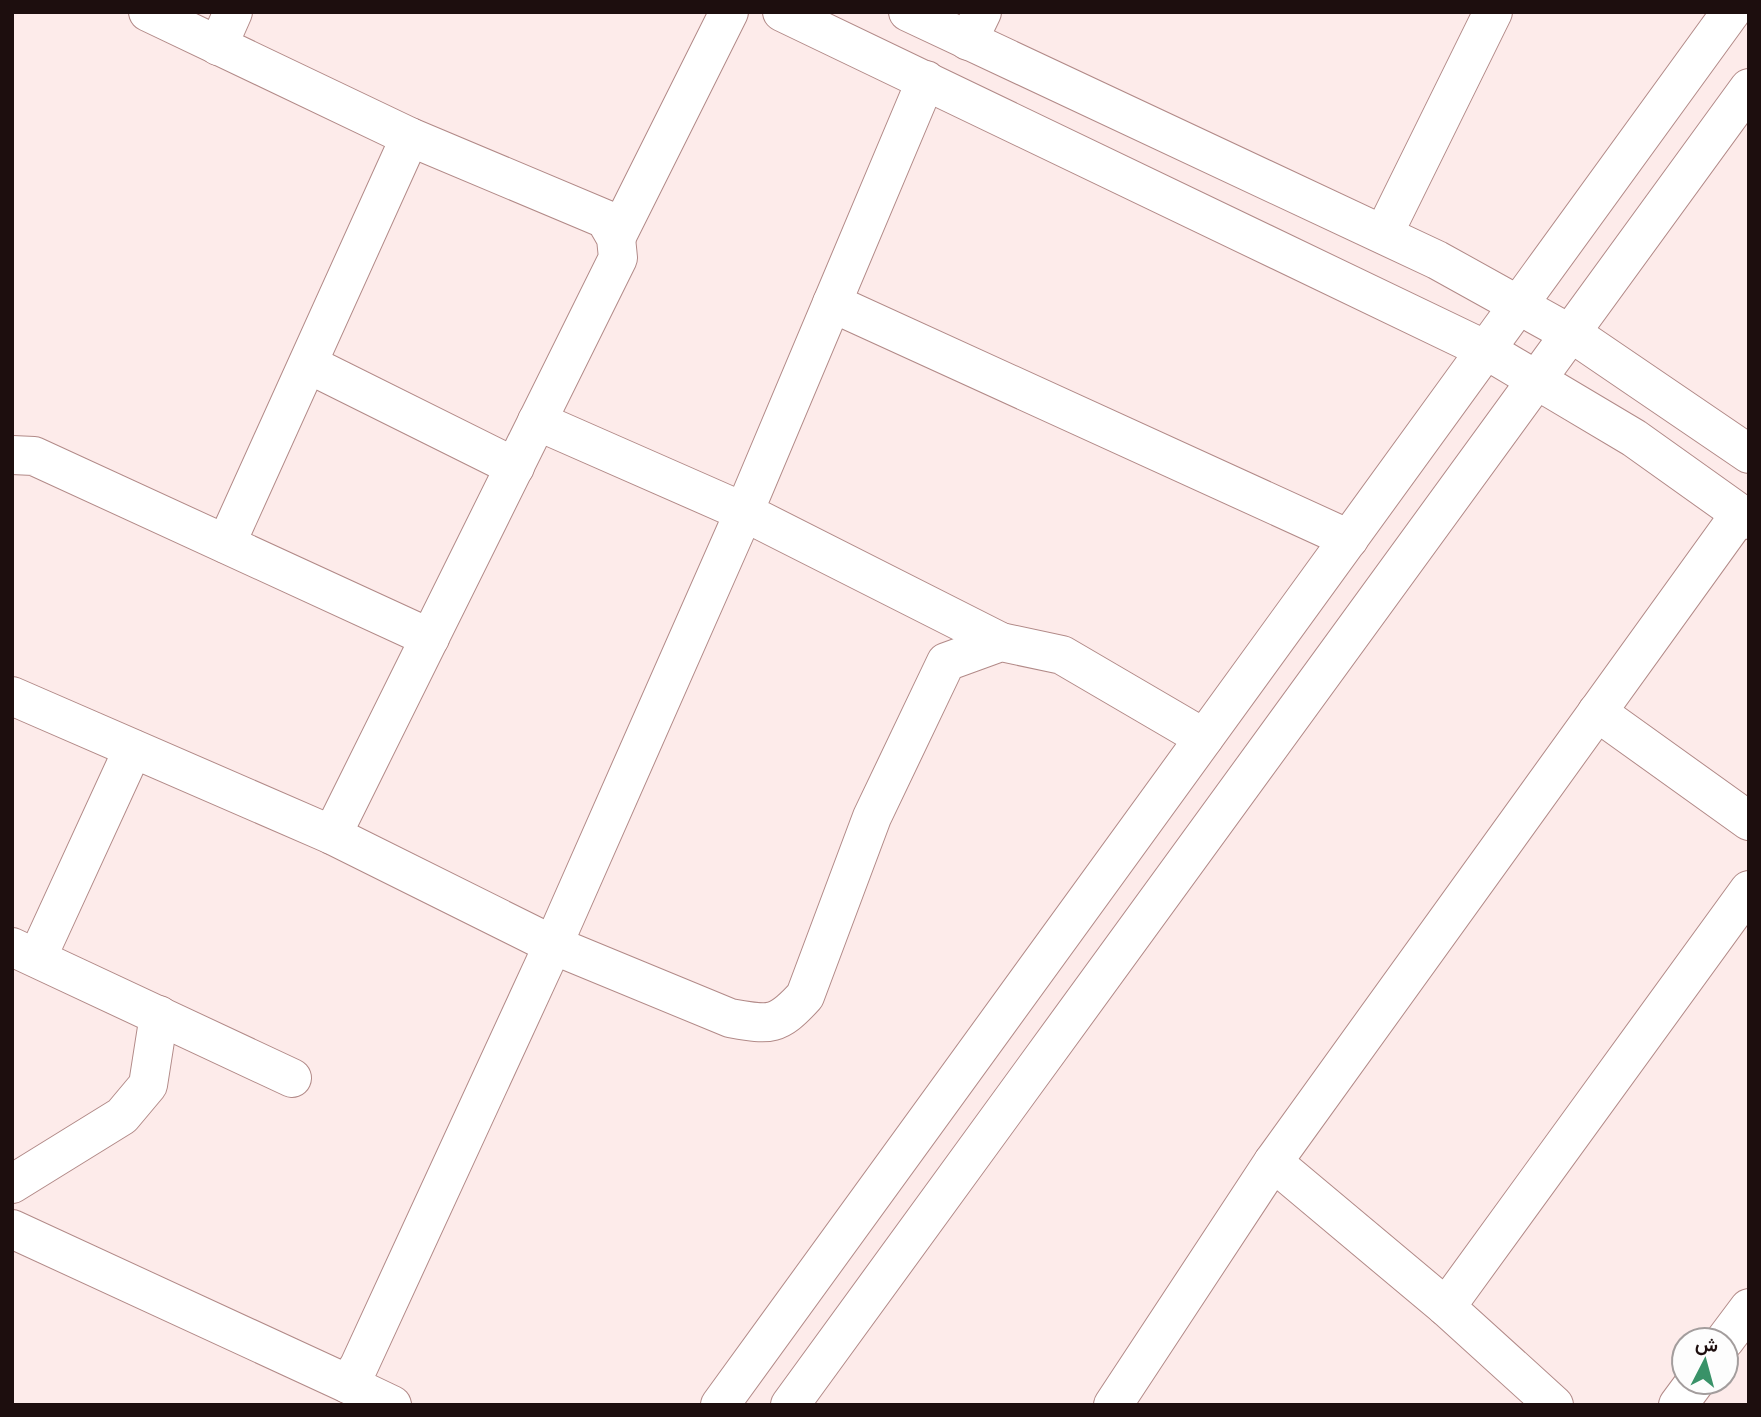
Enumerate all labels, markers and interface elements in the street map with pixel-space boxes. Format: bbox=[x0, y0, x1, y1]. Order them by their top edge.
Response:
north arrow bbox=[1670, 1326, 1740, 1396]
text: ش bbox=[1694, 1332, 1719, 1357]

